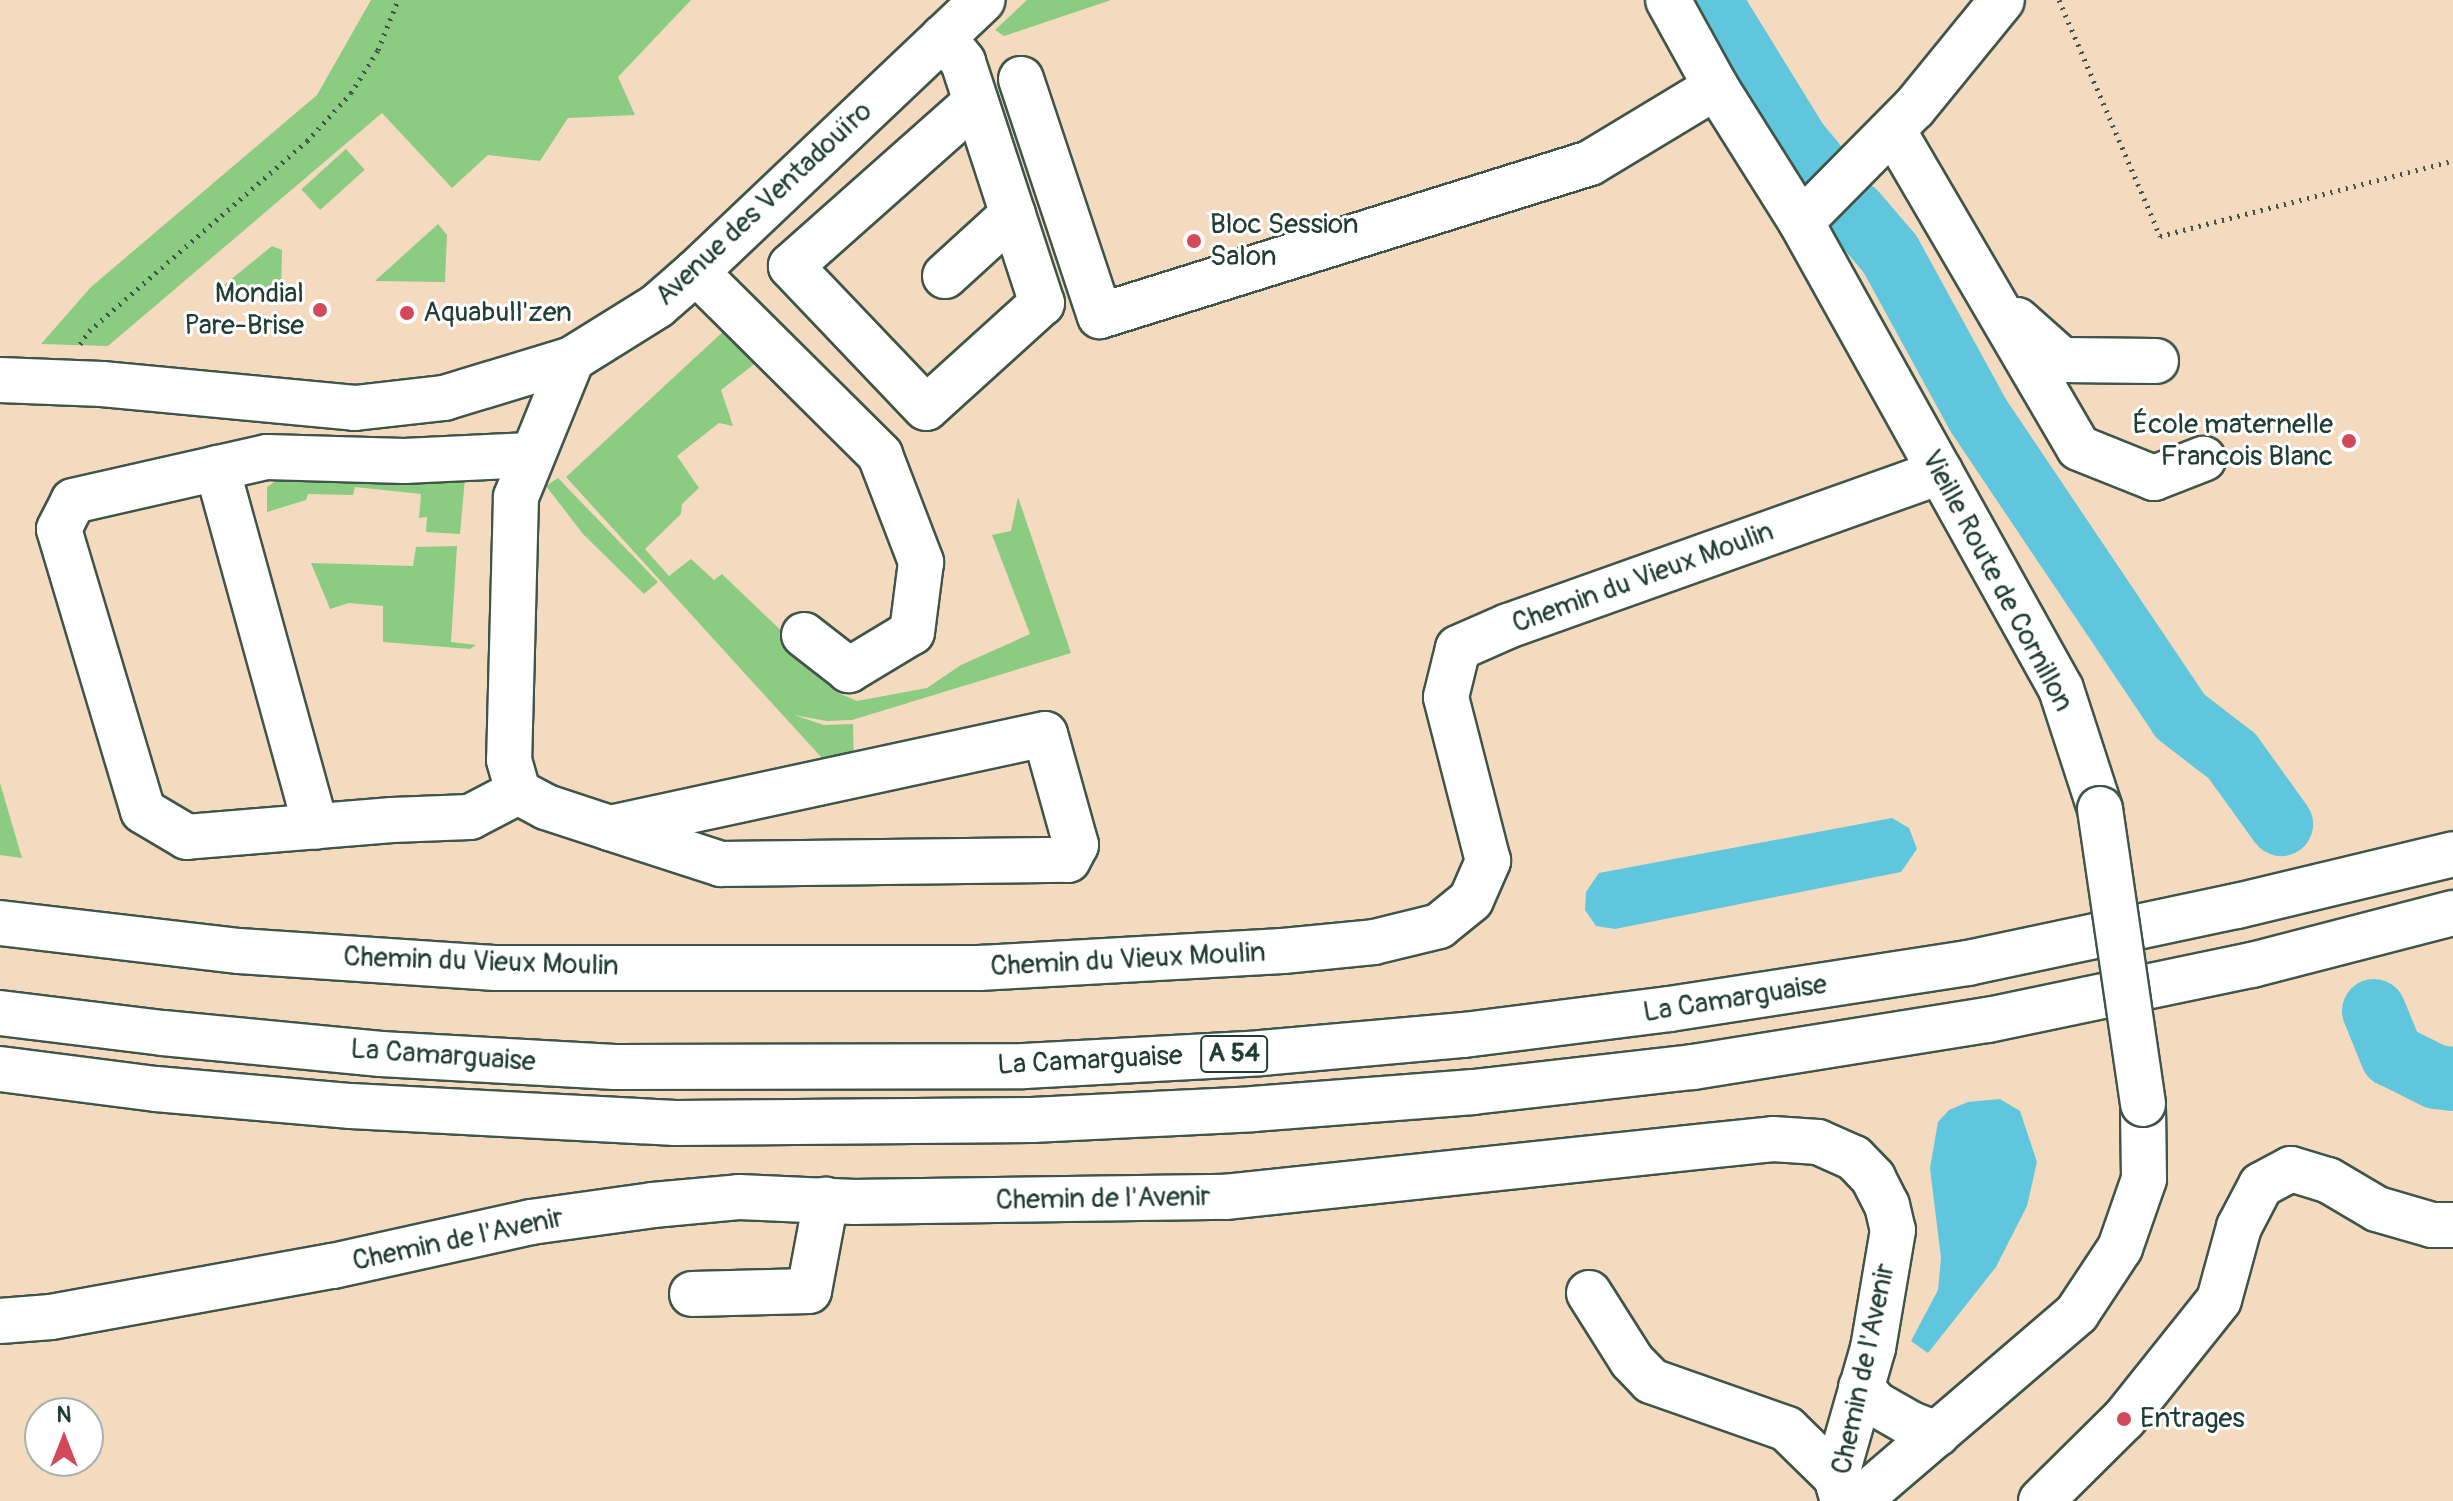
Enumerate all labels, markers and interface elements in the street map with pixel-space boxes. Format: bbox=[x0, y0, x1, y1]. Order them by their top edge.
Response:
street label: Avenue des Ventadouïro bbox=[649, 95, 879, 313]
place label: Bloc Session Salon bbox=[1210, 208, 1359, 274]
marker: Bloc Session Salon bbox=[1185, 232, 1203, 250]
place label: Mondial Pare-Brise bbox=[184, 277, 304, 343]
place label: Aquabull'zen bbox=[423, 296, 572, 330]
marker: Mondial Pare-Brise bbox=[311, 301, 329, 319]
marker: Aquabull'zen bbox=[398, 304, 416, 322]
place label: École maternelle Francois Blanc bbox=[2133, 408, 2333, 474]
marker: École maternelle Francois Blanc bbox=[2340, 432, 2358, 450]
street label: Vieille Route de Cornillon bbox=[1914, 445, 2080, 717]
street label: Chemin du Vieux Moulin bbox=[1508, 515, 1778, 641]
street label: Chemin du Vieux Moulin bbox=[990, 936, 1266, 984]
street label: Chemin du Vieux Moulin bbox=[343, 940, 619, 984]
street label: La Camarguaise bbox=[1641, 968, 1829, 1030]
road number: A 54 bbox=[1200, 1032, 1268, 1076]
street label: La Camarguaise bbox=[349, 1033, 537, 1079]
street label: La Camarguaise bbox=[996, 1039, 1184, 1083]
street label: Chemin de l'Avenir bbox=[995, 1180, 1211, 1218]
street label: Chemin de l'Avenir bbox=[350, 1201, 566, 1279]
street label: Chemin de l'Avenir bbox=[1825, 1261, 1903, 1477]
north arrow bbox=[24, 1397, 104, 1477]
text: N bbox=[57, 1401, 71, 1429]
place label: Entrages bbox=[2140, 1402, 2245, 1436]
marker: Entrages bbox=[2115, 1410, 2133, 1428]

